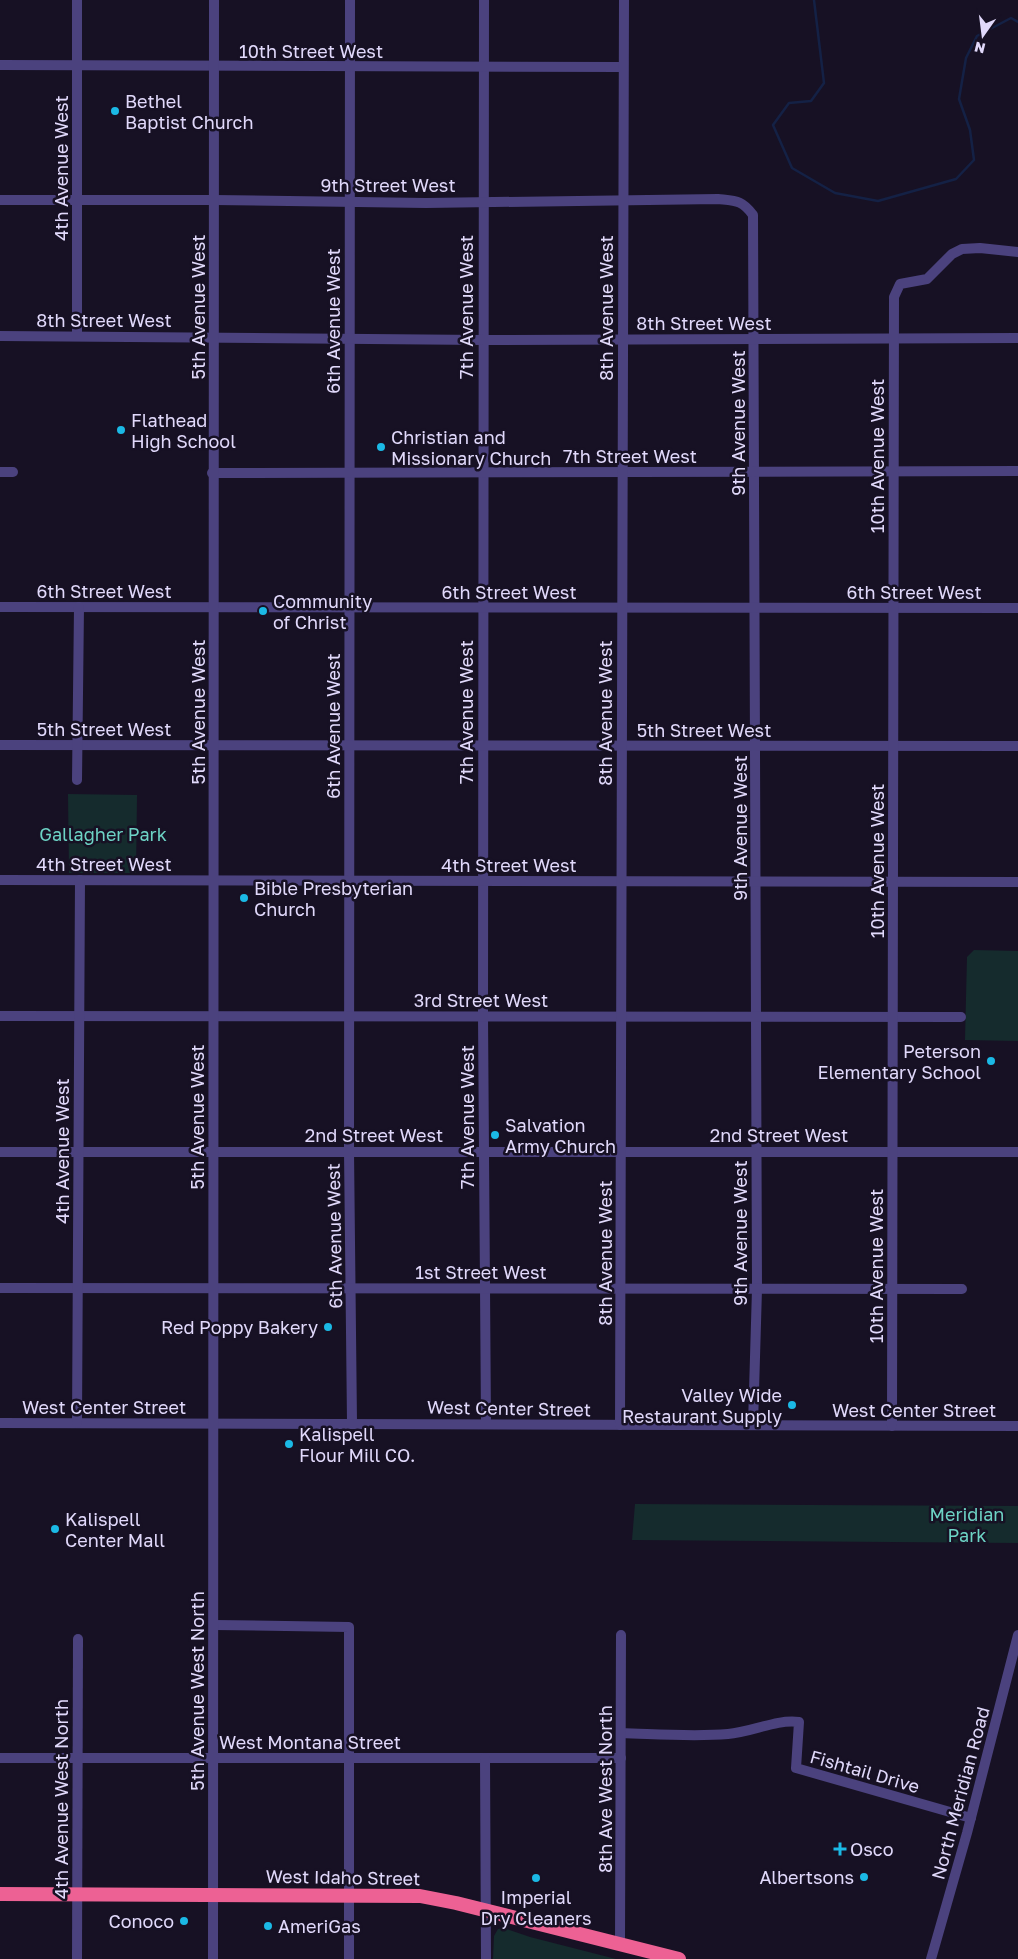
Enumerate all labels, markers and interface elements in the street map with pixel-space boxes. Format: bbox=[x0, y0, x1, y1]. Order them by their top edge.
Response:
north arrow bbox=[958, 10, 1008, 60]
text: N bbox=[973, 39, 987, 58]
street label: 10th Street West bbox=[239, 40, 383, 62]
place label: Bethel Baptist Church bbox=[125, 90, 253, 133]
street label: 4th Avenue West bbox=[50, 95, 72, 241]
marker: Bethel Baptist Church bbox=[109, 105, 121, 117]
street label: 9th Street West bbox=[320, 174, 456, 196]
street label: 5th Avenue West bbox=[187, 235, 209, 380]
street label: 7th Avenue West bbox=[455, 235, 477, 379]
street label: 8th Avenue West bbox=[595, 235, 617, 381]
street label: 6th Avenue West bbox=[322, 248, 344, 394]
street label: 8th Street West bbox=[36, 309, 172, 331]
street label: 8th Street West bbox=[636, 312, 772, 334]
street label: 9th Avenue West bbox=[727, 350, 749, 496]
street label: 10th Avenue West bbox=[866, 379, 888, 533]
place label: Flathead High School bbox=[131, 409, 236, 452]
marker: Flathead High School bbox=[115, 424, 127, 436]
place label: Christian and Missionary Church bbox=[391, 426, 551, 469]
marker: Christian and Missionary Church bbox=[375, 441, 387, 453]
street label: 7th Street West bbox=[563, 445, 697, 467]
street label: 6th Street West bbox=[36, 580, 172, 602]
street label: 6th Street West bbox=[441, 581, 577, 603]
street label: 6th Street West bbox=[846, 581, 982, 603]
place label: Community of Christ bbox=[273, 590, 372, 633]
marker: Community of Christ bbox=[257, 605, 269, 617]
street label: 5th Avenue West bbox=[187, 640, 209, 785]
street label: 7th Avenue West bbox=[455, 640, 477, 784]
street label: 8th Avenue West bbox=[594, 640, 616, 786]
street label: 6th Avenue West bbox=[322, 653, 344, 799]
street label: 5th Street West bbox=[37, 718, 171, 740]
street label: 5th Street West bbox=[637, 719, 771, 741]
street label: 9th Avenue West bbox=[729, 755, 751, 901]
street label: 10th Avenue West bbox=[866, 784, 888, 938]
park label: Gallagher Park bbox=[39, 823, 167, 845]
street label: 4th Street West bbox=[36, 853, 172, 875]
street label: 4th Street West bbox=[441, 854, 577, 876]
place label: Bible Presbyterian Church bbox=[254, 877, 413, 920]
marker: Bible Presbyterian Church bbox=[238, 892, 250, 904]
street label: 3rd Street West bbox=[414, 989, 548, 1011]
place label: Peterson Elementary School bbox=[817, 1040, 981, 1083]
street label: 5th Avenue West bbox=[186, 1045, 208, 1190]
street label: 7th Avenue West bbox=[456, 1045, 478, 1189]
marker: Peterson Elementary School bbox=[985, 1055, 997, 1067]
street label: 4th Avenue West bbox=[51, 1078, 73, 1224]
place label: Salvation Army Church bbox=[505, 1114, 616, 1157]
street label: 2nd Street West bbox=[305, 1124, 443, 1146]
street label: 2nd Street West bbox=[710, 1124, 848, 1146]
marker: Salvation Army Church bbox=[489, 1129, 501, 1141]
street label: 9th Avenue West bbox=[729, 1160, 751, 1306]
street label: 6th Avenue West bbox=[322, 1163, 346, 1309]
street label: 8th Avenue West bbox=[594, 1180, 616, 1326]
street label: 10th Avenue West bbox=[865, 1189, 887, 1343]
street label: 1st Street West bbox=[415, 1261, 547, 1283]
place label: Red Poppy Bakery bbox=[161, 1316, 318, 1338]
marker: Red Poppy Bakery bbox=[322, 1321, 334, 1333]
place label: Valley Wide Restaurant Supply bbox=[622, 1384, 782, 1427]
street label: West Center Street bbox=[22, 1396, 186, 1418]
street label: West Center Street bbox=[427, 1396, 591, 1420]
marker: Valley Wide Restaurant Supply bbox=[786, 1399, 798, 1411]
street label: West Center Street bbox=[832, 1399, 996, 1421]
place label: Kalispell Flour Mill CO. bbox=[299, 1423, 415, 1466]
marker: Kalispell Flour Mill CO. bbox=[283, 1438, 295, 1450]
park label: Meridian Park bbox=[930, 1503, 1004, 1546]
place label: Kalispell Center Mall bbox=[65, 1508, 165, 1551]
marker: Kalispell Center Mall bbox=[49, 1523, 61, 1535]
street label: 5th Avenue West North bbox=[186, 1591, 208, 1791]
street label: 4th Avenue West North bbox=[50, 1699, 72, 1899]
street label: North Meridian Road bbox=[926, 1704, 994, 1882]
street label: 8th Ave West North bbox=[594, 1705, 616, 1873]
street label: West Montana Street bbox=[219, 1731, 401, 1753]
street label: Fishtail Drive bbox=[808, 1745, 922, 1797]
place label: Osco bbox=[850, 1838, 893, 1860]
marker: Osco bbox=[834, 1843, 846, 1855]
street label: West Idaho Street bbox=[265, 1865, 421, 1889]
place label: Albertsons bbox=[760, 1866, 854, 1888]
marker: Albertsons bbox=[858, 1871, 870, 1883]
marker: Imperial Dry Cleaners bbox=[530, 1872, 542, 1884]
place label: Imperial Dry Cleaners bbox=[480, 1886, 592, 1929]
place label: Conoco bbox=[108, 1910, 174, 1932]
marker: Conoco bbox=[178, 1915, 190, 1927]
place label: AmeriGas bbox=[278, 1915, 361, 1937]
marker: AmeriGas bbox=[262, 1920, 274, 1932]

